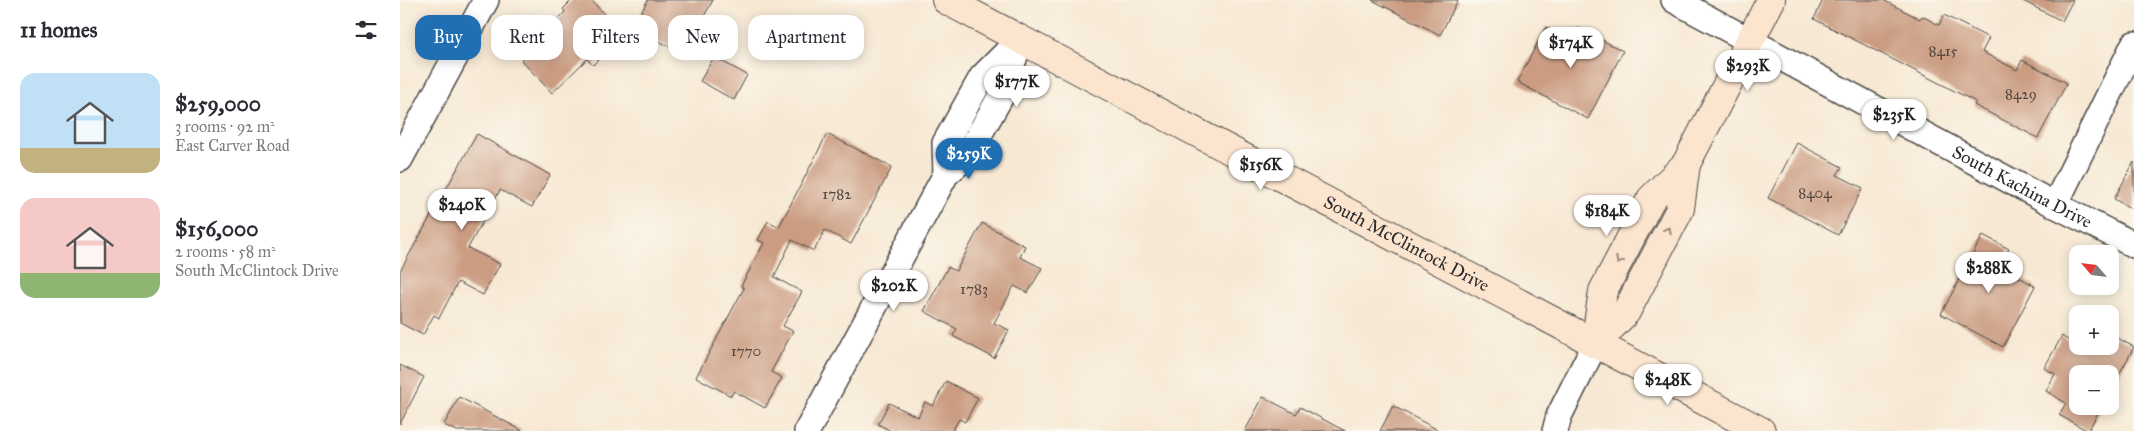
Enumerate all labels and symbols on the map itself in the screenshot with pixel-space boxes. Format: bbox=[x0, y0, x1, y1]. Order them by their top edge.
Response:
pin: $174K bbox=[1536, 27, 1606, 69]
house number: 8415 bbox=[1928, 42, 1958, 60]
pin: $293K bbox=[1713, 49, 1783, 92]
pin: $177K bbox=[982, 66, 1052, 108]
house number: 8429 bbox=[2005, 85, 2037, 103]
pin: $235K bbox=[1859, 98, 1929, 141]
pin: $259K bbox=[934, 138, 1004, 180]
street label: South Kachina Drive bbox=[1948, 141, 2096, 233]
pin: $156K bbox=[1226, 148, 1296, 191]
house number: 8404 bbox=[1798, 184, 1832, 202]
house number: 1782 bbox=[822, 185, 852, 203]
pin: $240K bbox=[427, 188, 497, 231]
street label: South McClintock Drive bbox=[1320, 191, 1493, 296]
pin: $184K bbox=[1572, 194, 1642, 237]
one-way arrow bbox=[1662, 227, 1672, 236]
north arrow bbox=[2069, 245, 2119, 295]
pin: $288K bbox=[1954, 252, 2024, 294]
one-way arrow bbox=[1615, 255, 1625, 264]
pin: $202K bbox=[859, 270, 929, 312]
house number: 1783 bbox=[960, 280, 988, 298]
house number: 1770 bbox=[731, 342, 761, 360]
pin: $248K bbox=[1633, 364, 1703, 406]

